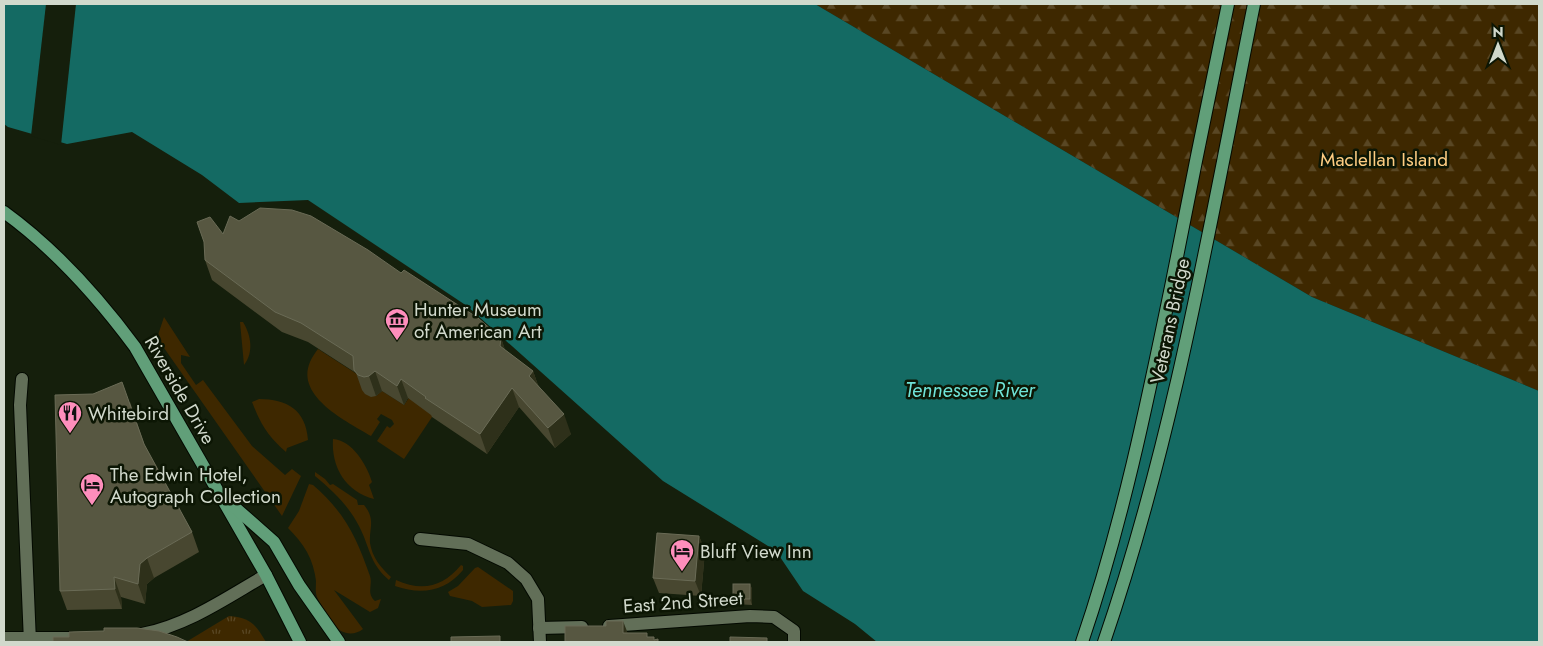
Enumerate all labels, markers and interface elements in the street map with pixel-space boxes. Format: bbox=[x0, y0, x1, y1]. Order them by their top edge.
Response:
north arrow bbox=[1473, 20, 1523, 70]
text: N bbox=[1492, 22, 1504, 42]
park label: Maclellan Island bbox=[1320, 146, 1448, 173]
street label: Veterans Bridge bbox=[1144, 256, 1197, 386]
place label: Hunter Museum of American Art bbox=[414, 296, 542, 345]
museum icon: Hunter Museum of American Art bbox=[384, 307, 410, 341]
street label: Riverside Drive bbox=[138, 331, 222, 449]
water label: Tennessee River bbox=[905, 376, 1036, 405]
restaurant icon: Whitebird bbox=[57, 400, 83, 434]
place label: Whitebird bbox=[88, 400, 169, 427]
place label: The Edwin Hotel, Autograph Collection bbox=[110, 461, 281, 510]
hotel icon: The Edwin Hotel, Autograph Collection bbox=[79, 472, 105, 506]
hotel icon: Bluff View Inn bbox=[669, 538, 695, 572]
place label: Bluff View Inn bbox=[700, 538, 812, 565]
street label: East 2nd Street bbox=[622, 584, 744, 620]

